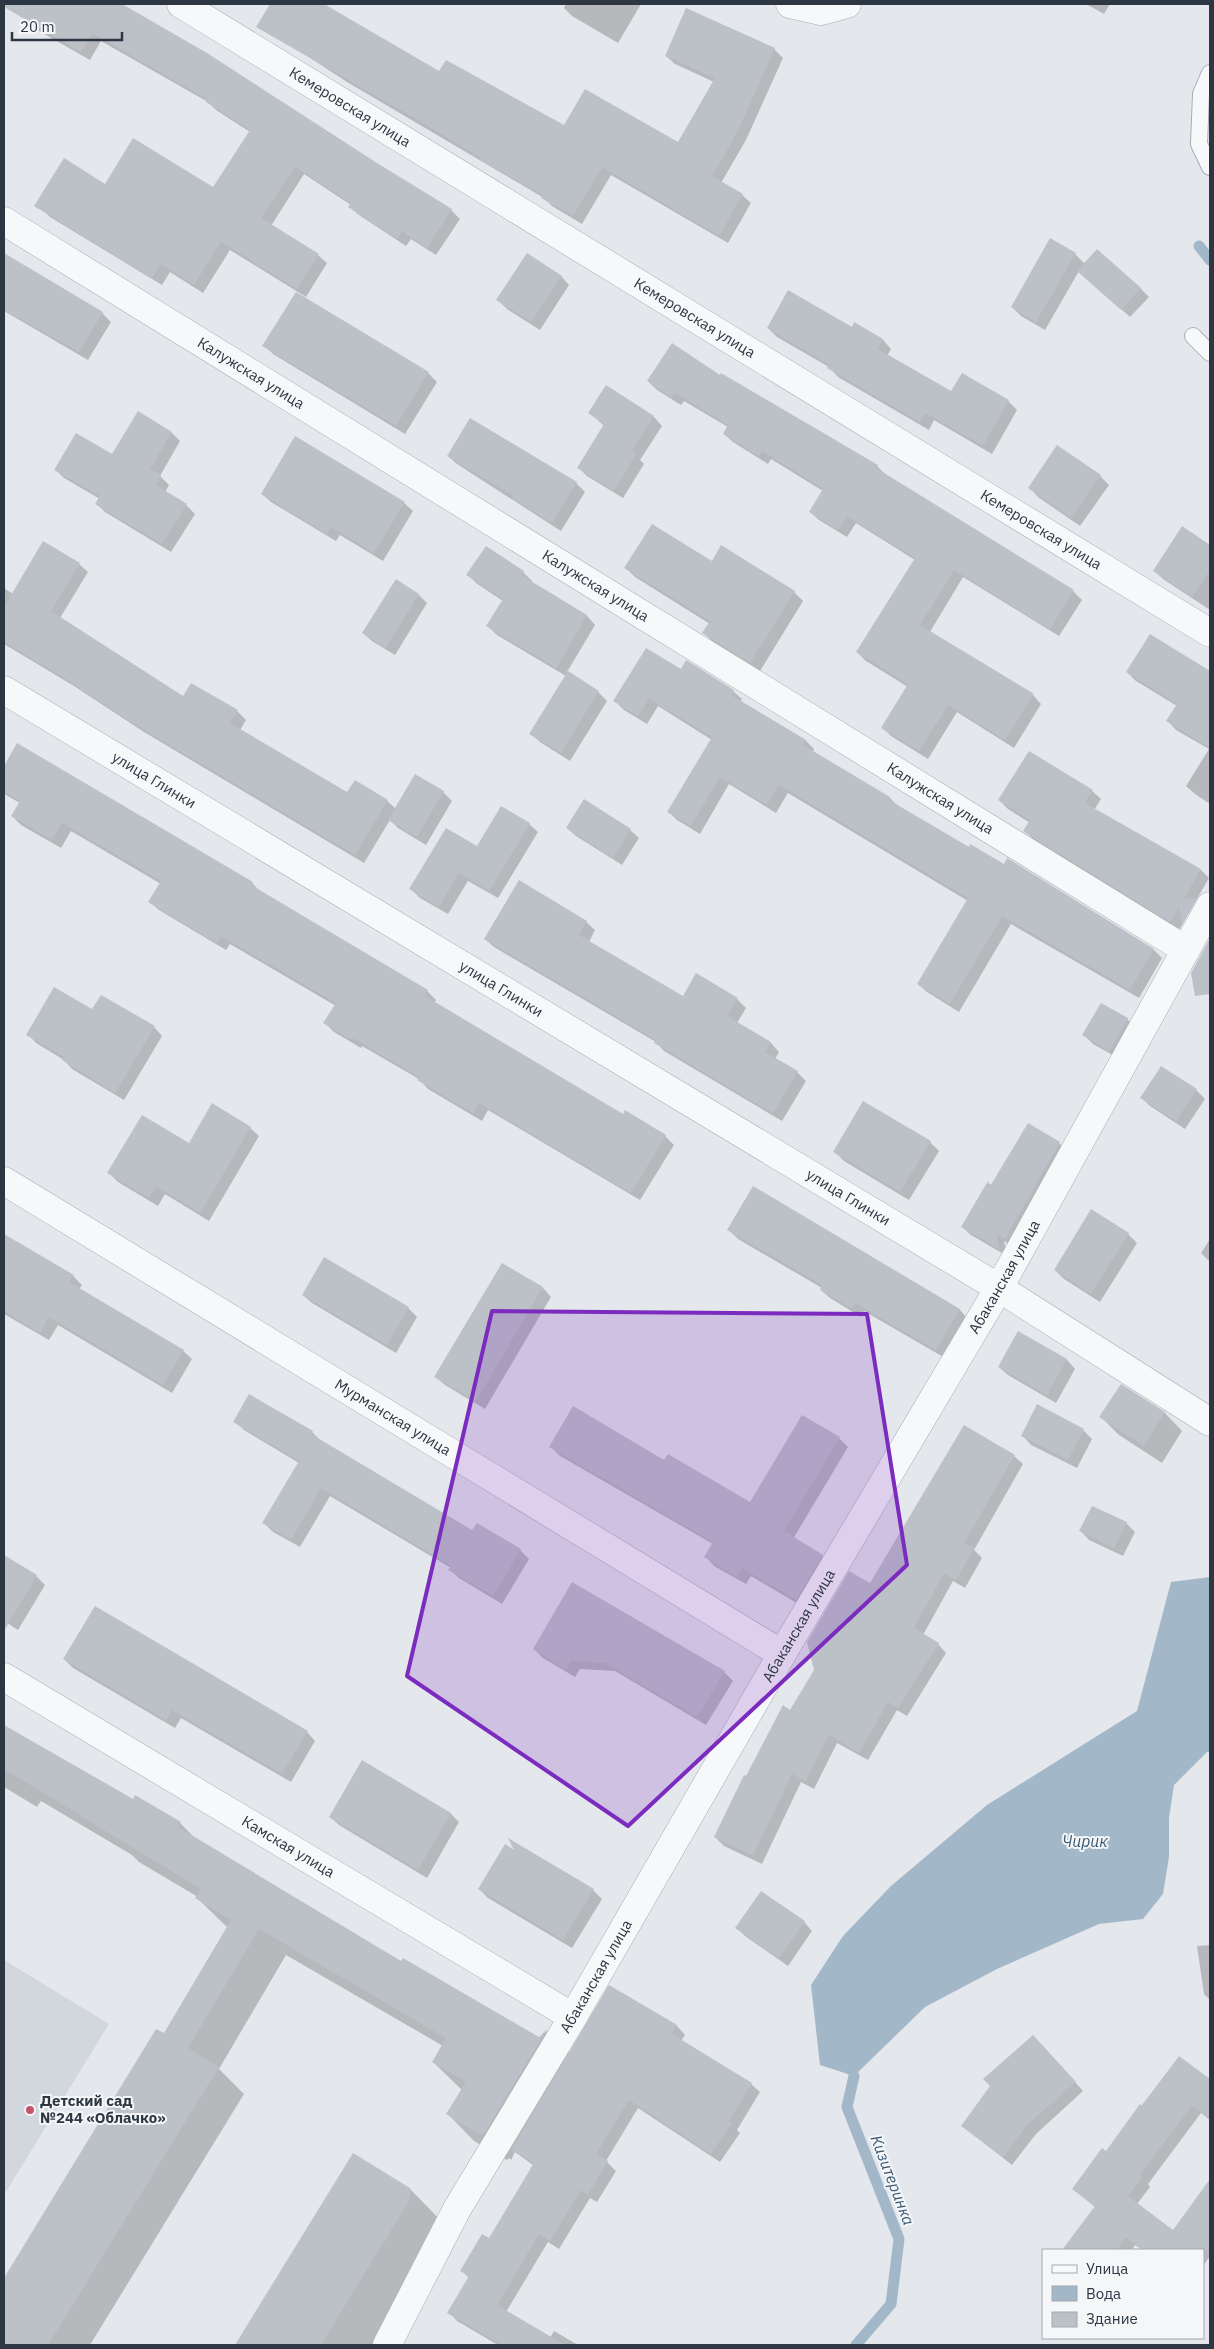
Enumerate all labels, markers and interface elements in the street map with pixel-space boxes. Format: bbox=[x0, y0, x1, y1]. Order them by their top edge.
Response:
scale bar bbox=[12, 10, 122, 42]
text: 20 m bbox=[20, 17, 55, 36]
street label: Кемеровская улица bbox=[286, 63, 414, 151]
street label: Кемеровская улица bbox=[631, 273, 759, 362]
street label: Калужская улица bbox=[194, 333, 308, 413]
street label: Кемеровская улица bbox=[977, 485, 1105, 574]
street label: Калужская улица bbox=[539, 545, 653, 626]
street label: улица Глинки bbox=[109, 747, 200, 812]
street label: Калужская улица bbox=[884, 758, 997, 838]
street label: улица Глинки bbox=[456, 956, 547, 1021]
street label: улица Глинки bbox=[803, 1164, 894, 1230]
street label: Абаканская улица bbox=[964, 1216, 1044, 1337]
street label: Мурманская улица bbox=[331, 1374, 455, 1459]
street label: Абаканская улица bbox=[758, 1566, 839, 1685]
street label: Камская улица bbox=[238, 1811, 338, 1881]
water label: Чирик bbox=[1062, 1831, 1108, 1851]
street label: Абаканская улица bbox=[556, 1916, 636, 2036]
place label: Детский сад №244 «Облачко» bbox=[40, 2091, 166, 2127]
marker: Детский сад №244 «Облачко» bbox=[24, 2104, 36, 2116]
water label: Кизитеринка bbox=[867, 2132, 919, 2228]
legend bbox=[1042, 2249, 1204, 2339]
text: Улица bbox=[1086, 2259, 1128, 2278]
text: Вода bbox=[1086, 2284, 1121, 2303]
text: Здание bbox=[1086, 2309, 1138, 2328]

